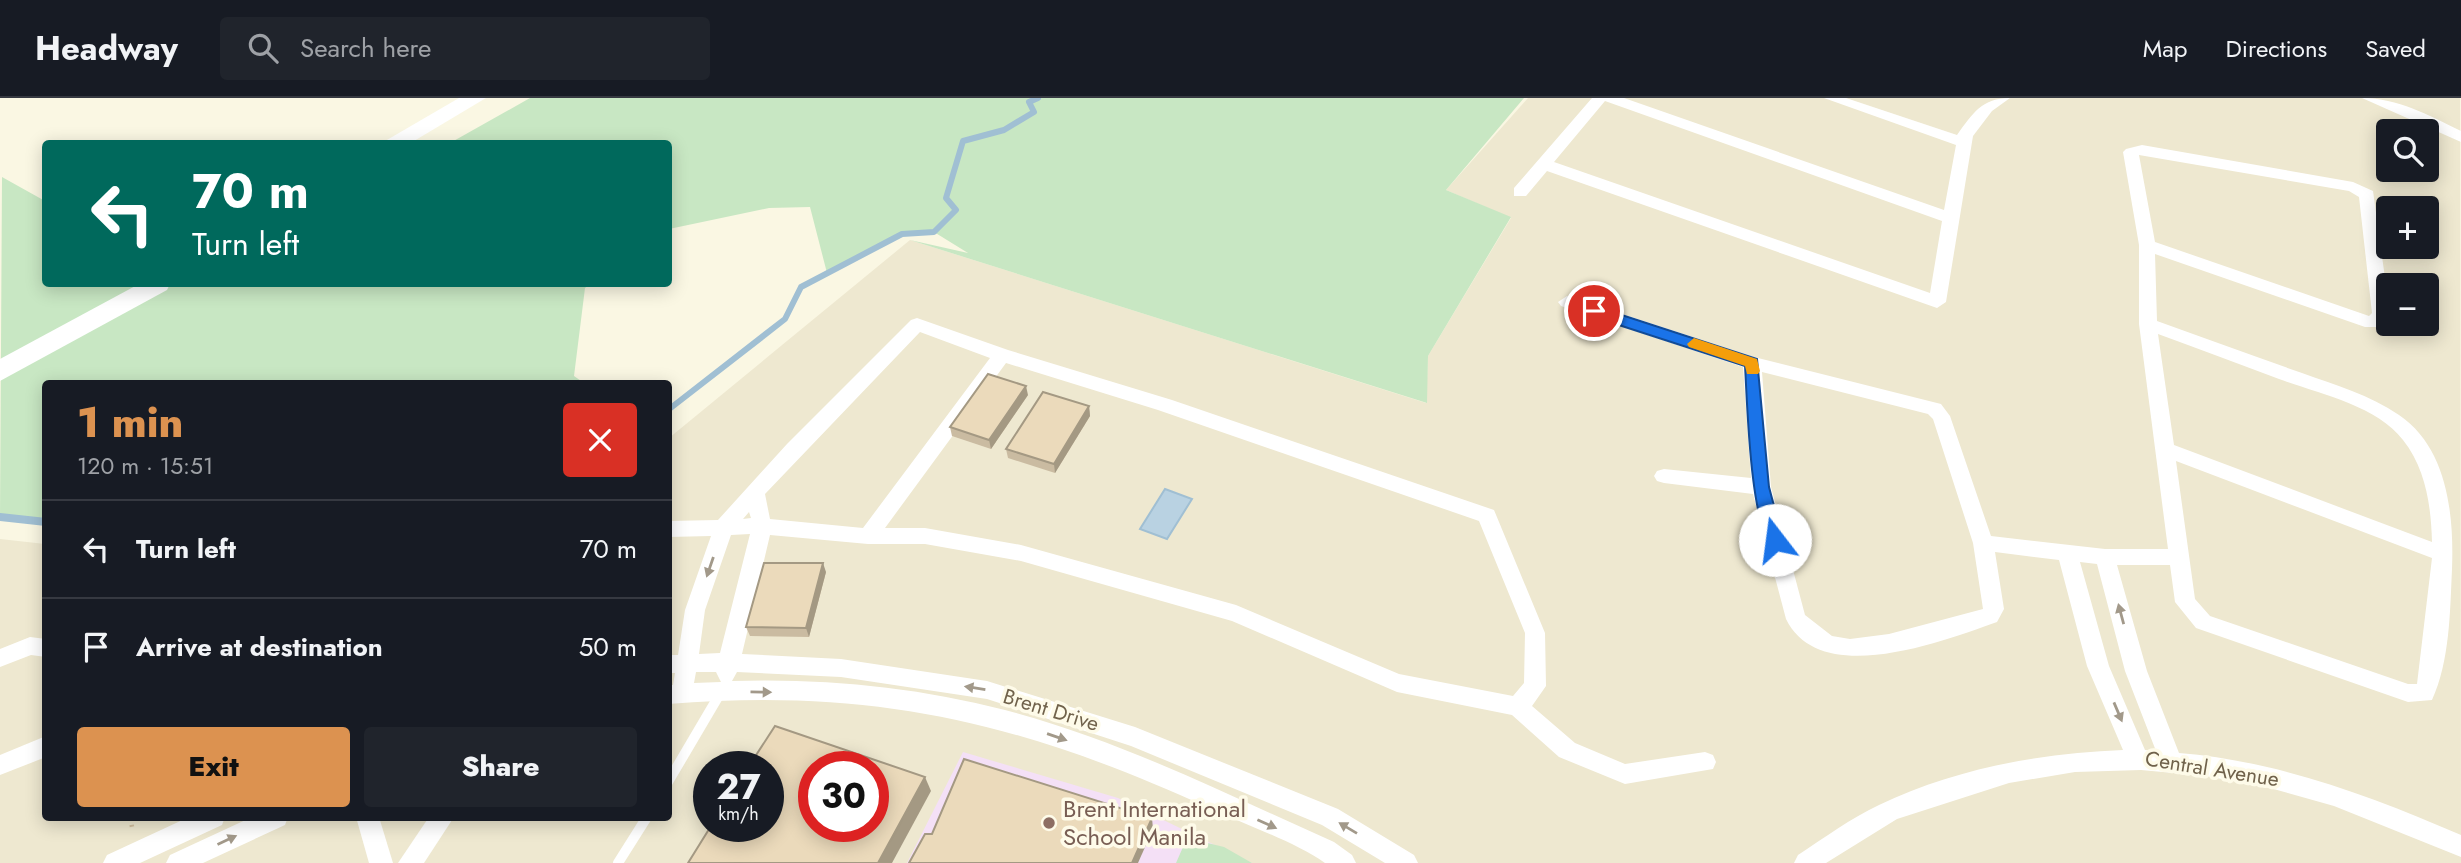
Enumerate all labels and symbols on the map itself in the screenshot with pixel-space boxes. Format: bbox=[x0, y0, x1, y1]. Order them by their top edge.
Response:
pin bbox=[1564, 281, 1624, 341]
position arrow bbox=[1738, 503, 1812, 577]
one-way arrow bbox=[704, 557, 715, 578]
one-way arrow bbox=[2115, 603, 2125, 624]
street label: Brent Drive bbox=[1000, 681, 1103, 739]
one-way arrow bbox=[964, 683, 986, 694]
one-way arrow bbox=[750, 686, 772, 697]
one-way arrow bbox=[2112, 701, 2123, 722]
one-way arrow bbox=[1046, 732, 1067, 743]
street label: Central Avenue bbox=[2143, 744, 2281, 794]
speed limit sign: 30 bbox=[798, 751, 889, 842]
place label: Brent International School Manila bbox=[1063, 791, 1246, 854]
marker: Brent International School Manila bbox=[1041, 815, 1057, 831]
one-way arrow bbox=[1257, 818, 1277, 830]
one-way arrow bbox=[1338, 821, 1357, 834]
one-way arrow bbox=[217, 834, 237, 846]

